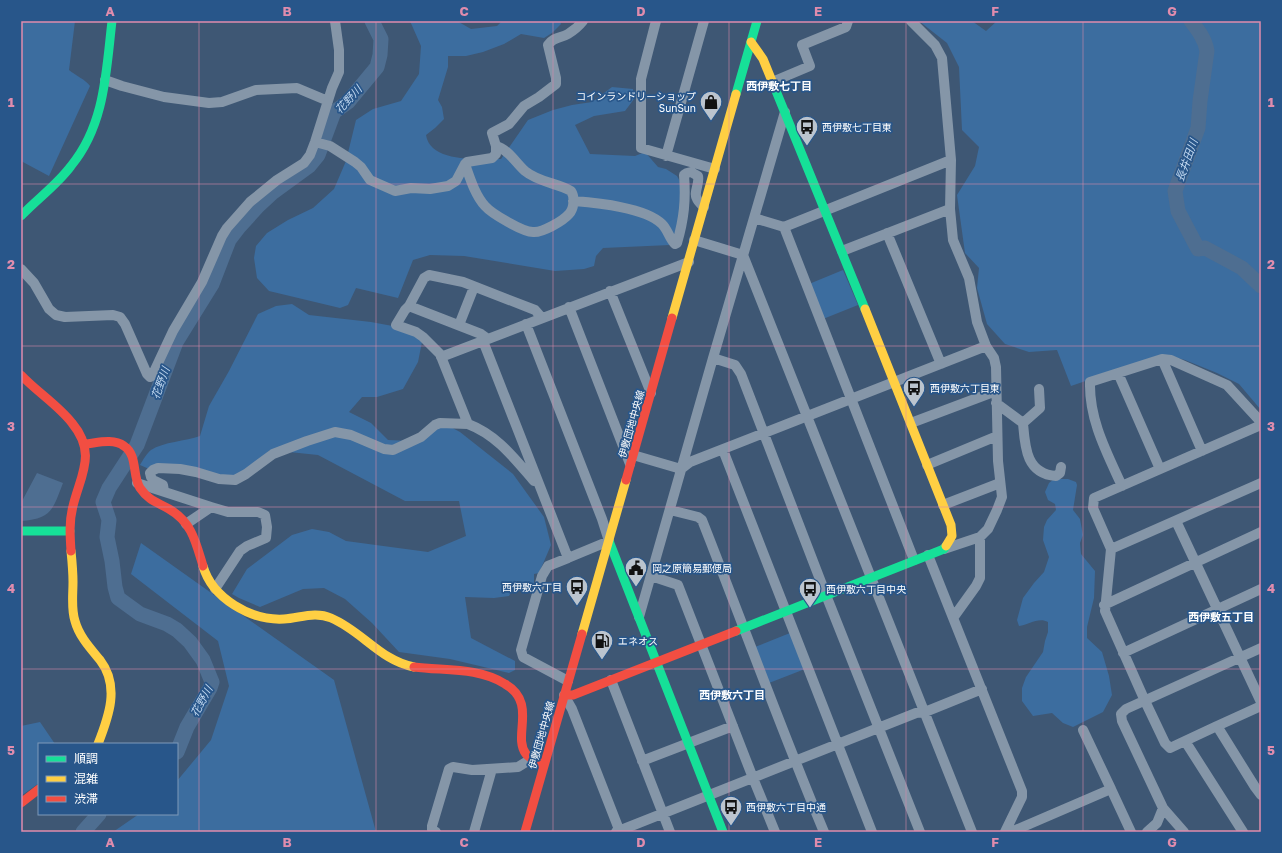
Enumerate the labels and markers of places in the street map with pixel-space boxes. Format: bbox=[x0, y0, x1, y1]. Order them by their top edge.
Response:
shop icon: コインランドリーショップ SunSun bbox=[698, 89, 724, 122]
place label: コインランドリーショップ SunSun bbox=[576, 90, 696, 114]
bus stop icon: 西伊敷七丁目東 bbox=[794, 114, 820, 147]
place label: 西伊敷七丁目東 bbox=[822, 121, 892, 133]
bus stop icon: 西伊敷六丁目東 bbox=[901, 375, 927, 408]
place label: 西伊敷六丁目東 bbox=[930, 382, 1000, 394]
public building icon: 岡之原簡易郵便局 bbox=[623, 555, 649, 588]
place label: 岡之原簡易郵便局 bbox=[652, 562, 732, 574]
bus stop icon: 西伊敷六丁目 bbox=[564, 574, 590, 607]
bus stop icon: 西伊敷六丁目中央 bbox=[797, 576, 823, 609]
place label: 西伊敷六丁目 bbox=[502, 581, 562, 593]
place label: 西伊敷六丁目中央 bbox=[826, 583, 907, 595]
fuel station icon: エネオス bbox=[589, 628, 615, 661]
place label: エネオス bbox=[618, 635, 658, 647]
bus stop icon: 西伊敷六丁目中通 bbox=[718, 794, 744, 827]
place label: 西伊敷六丁目中通 bbox=[746, 801, 826, 813]

